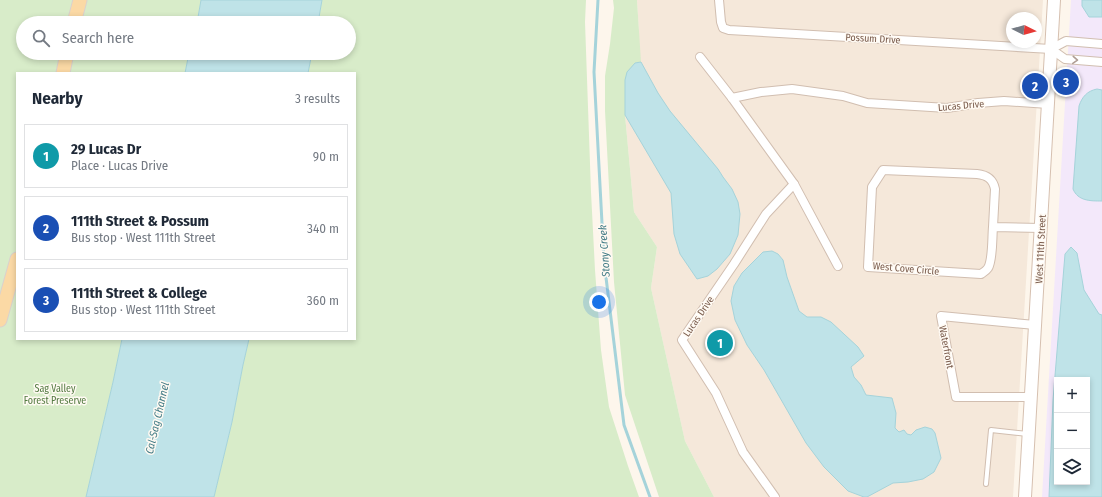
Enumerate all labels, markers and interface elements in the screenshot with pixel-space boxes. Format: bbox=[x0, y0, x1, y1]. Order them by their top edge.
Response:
north arrow bbox=[1006, 12, 1042, 48]
search box bbox=[16, 16, 356, 60]
icon: search bbox=[30, 27, 52, 49]
text: Search here bbox=[62, 29, 134, 47]
street label: Possum Drive bbox=[845, 32, 901, 46]
one-way arrow bbox=[1072, 56, 1078, 65]
pin: 3 bbox=[1053, 67, 1079, 97]
pin: 2 bbox=[1022, 71, 1048, 101]
text: Nearby bbox=[32, 88, 83, 109]
text: 3 results bbox=[295, 91, 340, 106]
street label: Lucas Drive bbox=[937, 98, 985, 114]
text: 29 Lucas Dr bbox=[71, 140, 141, 158]
text: 1 bbox=[43, 149, 49, 164]
text: 90 m bbox=[313, 149, 339, 164]
text: Place · Lucas Drive bbox=[71, 158, 168, 173]
text: 111th Street & Possum bbox=[71, 212, 209, 230]
street label: West 111th Street bbox=[1033, 213, 1049, 284]
text: 2 bbox=[43, 221, 49, 236]
text: 340 m bbox=[307, 221, 339, 236]
water label: Stony Creek bbox=[596, 224, 613, 279]
text: Bus stop · West 111th Street bbox=[71, 230, 216, 245]
street label: West Cove Circle bbox=[872, 260, 940, 278]
text: 111th Street & College bbox=[71, 284, 207, 302]
your location bbox=[589, 292, 609, 312]
text: 3 bbox=[43, 293, 49, 308]
text: 360 m bbox=[307, 293, 339, 308]
street label: Lucas Drive bbox=[681, 294, 717, 339]
text: Bus stop · West 111th Street bbox=[71, 302, 216, 317]
street label: Waterfront bbox=[936, 325, 956, 371]
pin: 1 bbox=[707, 328, 733, 358]
map controls bbox=[1054, 377, 1090, 485]
button: + bbox=[1054, 377, 1090, 413]
water label: Cal-Sag Channel bbox=[143, 381, 172, 455]
park label: Sag Valley Forest Preserve bbox=[24, 383, 86, 407]
button: − bbox=[1054, 413, 1090, 449]
button: layers bbox=[1054, 449, 1090, 485]

